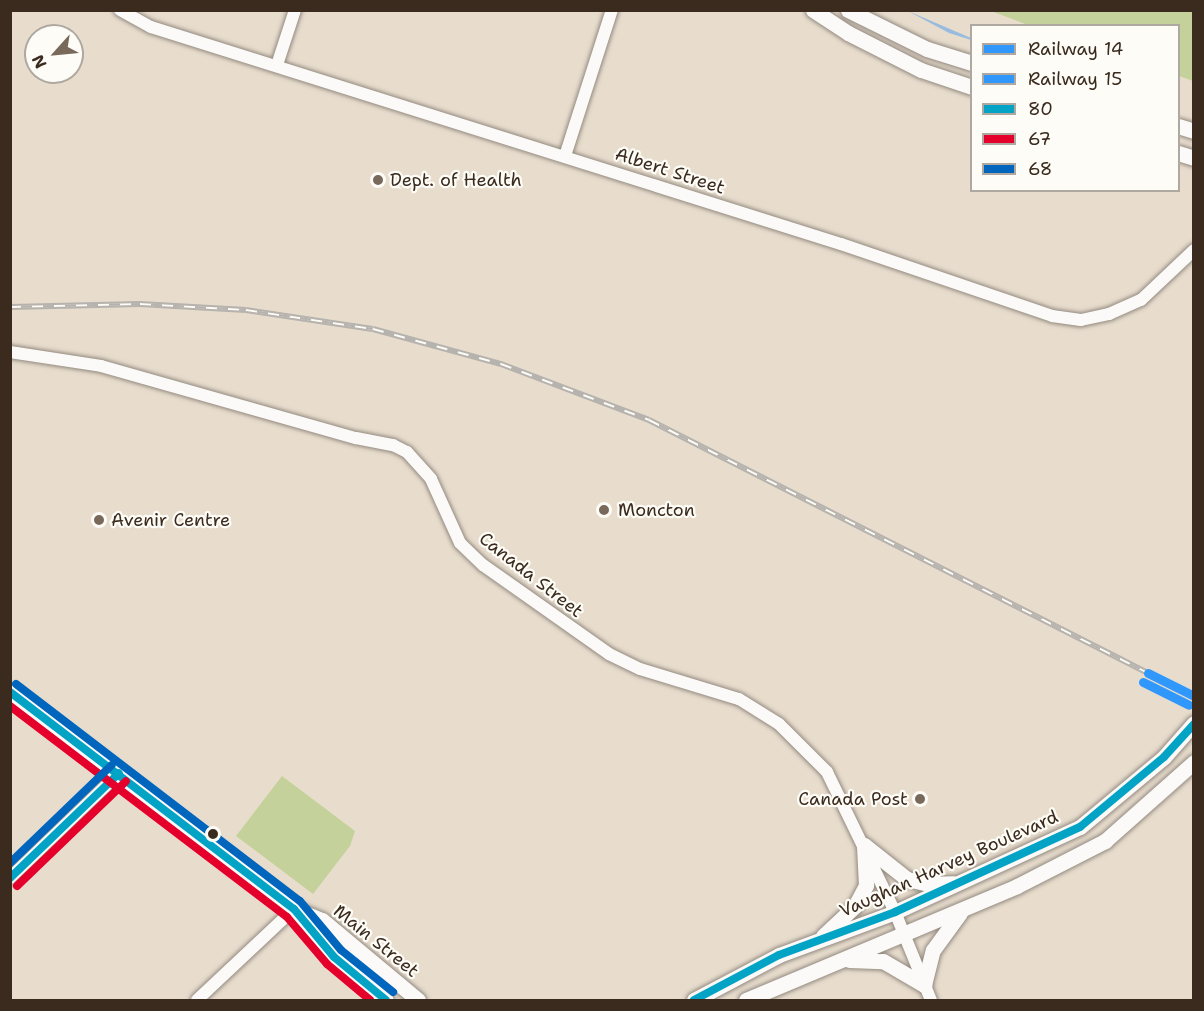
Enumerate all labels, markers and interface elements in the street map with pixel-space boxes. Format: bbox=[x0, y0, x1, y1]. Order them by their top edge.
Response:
north arrow bbox=[24, 24, 84, 84]
legend bbox=[970, 24, 1180, 192]
text: Railway 14 bbox=[1028, 37, 1123, 61]
text: N bbox=[27, 51, 52, 72]
text: Railway 15 bbox=[1028, 67, 1122, 91]
text: 80 bbox=[1028, 97, 1053, 121]
text: 67 bbox=[1028, 127, 1051, 151]
street label: Albert Street bbox=[613, 143, 727, 199]
text: 68 bbox=[1028, 157, 1052, 181]
place label: Dept. of Health bbox=[390, 169, 522, 191]
marker: Dept. of Health bbox=[371, 173, 385, 187]
place label: Moncton bbox=[618, 499, 695, 521]
marker: Moncton bbox=[595, 501, 613, 519]
place label: Avenir Centre bbox=[111, 509, 230, 531]
marker: Avenir Centre bbox=[92, 513, 106, 527]
street label: Canada Street bbox=[475, 528, 587, 622]
place label: Canada Post bbox=[798, 788, 908, 810]
marker: Canada Post bbox=[913, 792, 927, 806]
street label: Vaughan Harvey Boulevard bbox=[836, 806, 1062, 922]
unlabelled marker bbox=[207, 828, 219, 840]
street label: Main Street bbox=[329, 900, 423, 982]

